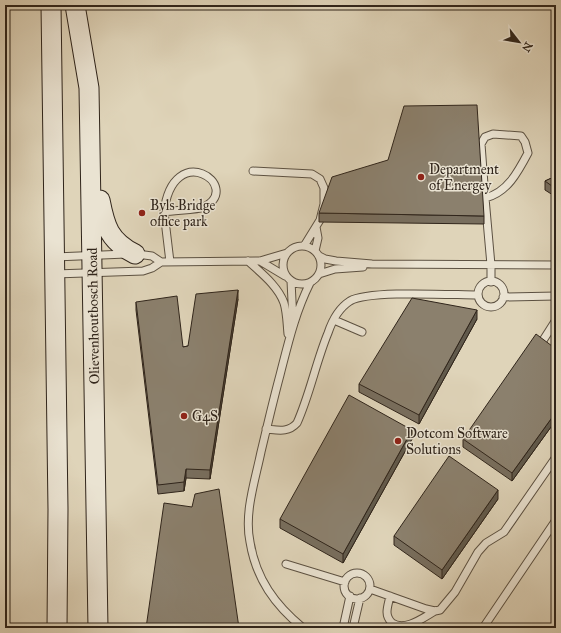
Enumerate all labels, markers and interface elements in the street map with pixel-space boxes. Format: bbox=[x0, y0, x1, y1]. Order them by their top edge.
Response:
north arrow bbox=[499, 22, 539, 62]
text: N bbox=[519, 40, 535, 55]
place label: Department of Energey bbox=[429, 161, 499, 194]
marker: Department of Energey bbox=[416, 172, 426, 182]
place label: Byls Bridge office park bbox=[150, 197, 215, 230]
marker: Byls Bridge office park bbox=[137, 208, 147, 218]
street label: Olievenhoutbosch Road bbox=[84, 247, 103, 385]
place label: G4S bbox=[192, 408, 218, 425]
marker: G4S bbox=[179, 411, 189, 421]
place label: Dotcom Software Solutions bbox=[406, 425, 508, 458]
marker: Dotcom Software Solutions bbox=[393, 436, 403, 446]

